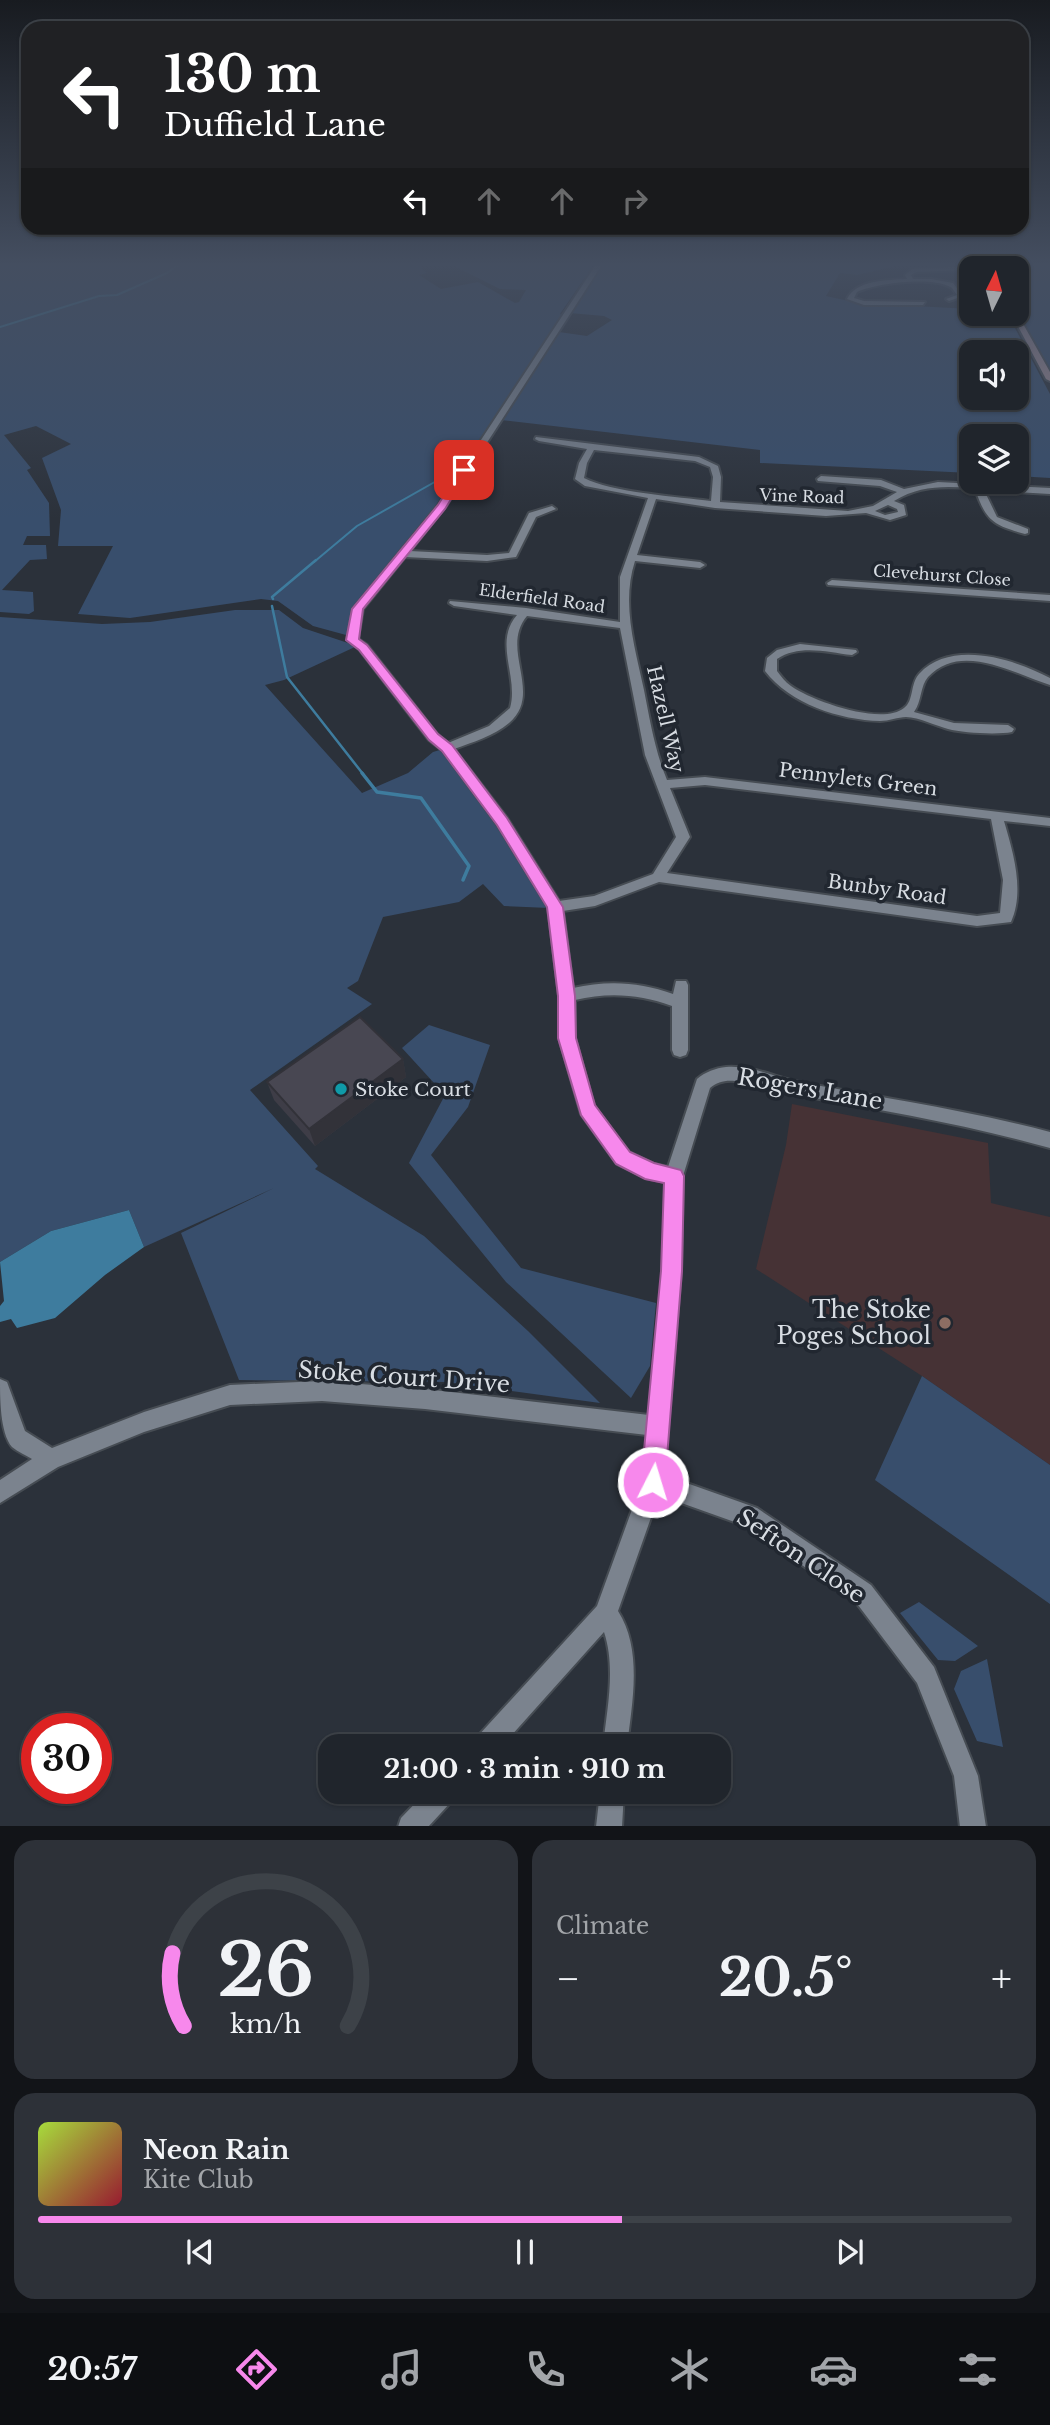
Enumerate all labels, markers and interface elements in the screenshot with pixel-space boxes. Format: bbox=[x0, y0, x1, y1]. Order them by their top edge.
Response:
text: 130 m bbox=[164, 44, 321, 105]
icon: left bbox=[49, 49, 140, 140]
text: Duffield Lane bbox=[164, 105, 386, 145]
icon: left bbox=[397, 182, 435, 220]
icon: ahead bbox=[470, 182, 508, 220]
icon: ahead bbox=[543, 182, 581, 220]
icon: right bbox=[616, 182, 654, 220]
north arrow bbox=[959, 256, 1029, 326]
map controls bbox=[959, 256, 1029, 494]
button: sound bbox=[959, 340, 1029, 410]
button: layers bbox=[959, 424, 1029, 494]
pin bbox=[434, 440, 494, 500]
icon: arrive bbox=[445, 451, 483, 489]
street label: Vine Road bbox=[758, 484, 845, 507]
street label: Clevehurst Close bbox=[873, 560, 1011, 590]
street label: Elderfield Road bbox=[478, 579, 607, 617]
street label: Hazell Way bbox=[642, 663, 689, 775]
street label: Pennylets Green bbox=[777, 758, 939, 801]
street label: Bunby Road bbox=[826, 870, 948, 909]
street label: Rogers Lane bbox=[736, 1063, 884, 1115]
place label: Stoke Court bbox=[355, 1078, 472, 1101]
marker: Stoke Court bbox=[333, 1081, 349, 1097]
place label: The Stoke Poges School bbox=[776, 1296, 931, 1350]
marker: The Stoke Poges School bbox=[937, 1315, 953, 1331]
street label: Stoke Court Drive bbox=[297, 1356, 511, 1398]
position arrow bbox=[616, 1445, 690, 1519]
street label: Sefton Close bbox=[732, 1503, 870, 1609]
speed limit sign: 30 bbox=[21, 1713, 112, 1804]
text: 21:00 · 3 min · 910 m bbox=[384, 1753, 665, 1785]
text: Climate bbox=[556, 1912, 649, 1940]
text: 26 bbox=[218, 1925, 314, 2016]
text: 20.5° bbox=[719, 1946, 853, 2010]
text: − bbox=[556, 1955, 580, 2002]
text: + bbox=[991, 1955, 1012, 2002]
text: km/h bbox=[231, 2008, 301, 2039]
text: Neon Rain bbox=[143, 2134, 289, 2166]
text: Kite Club bbox=[143, 2166, 254, 2194]
icon: previous bbox=[181, 2233, 219, 2271]
icon: pause bbox=[506, 2233, 544, 2271]
icon: next bbox=[831, 2233, 869, 2271]
icon: directions bbox=[232, 2345, 281, 2394]
icon: music bbox=[377, 2345, 426, 2394]
icon: phone bbox=[521, 2345, 570, 2394]
icon: climate bbox=[665, 2345, 714, 2394]
icon: car bbox=[809, 2345, 858, 2394]
icon: filters bbox=[953, 2345, 1002, 2394]
text: 20:57 bbox=[48, 2349, 137, 2389]

